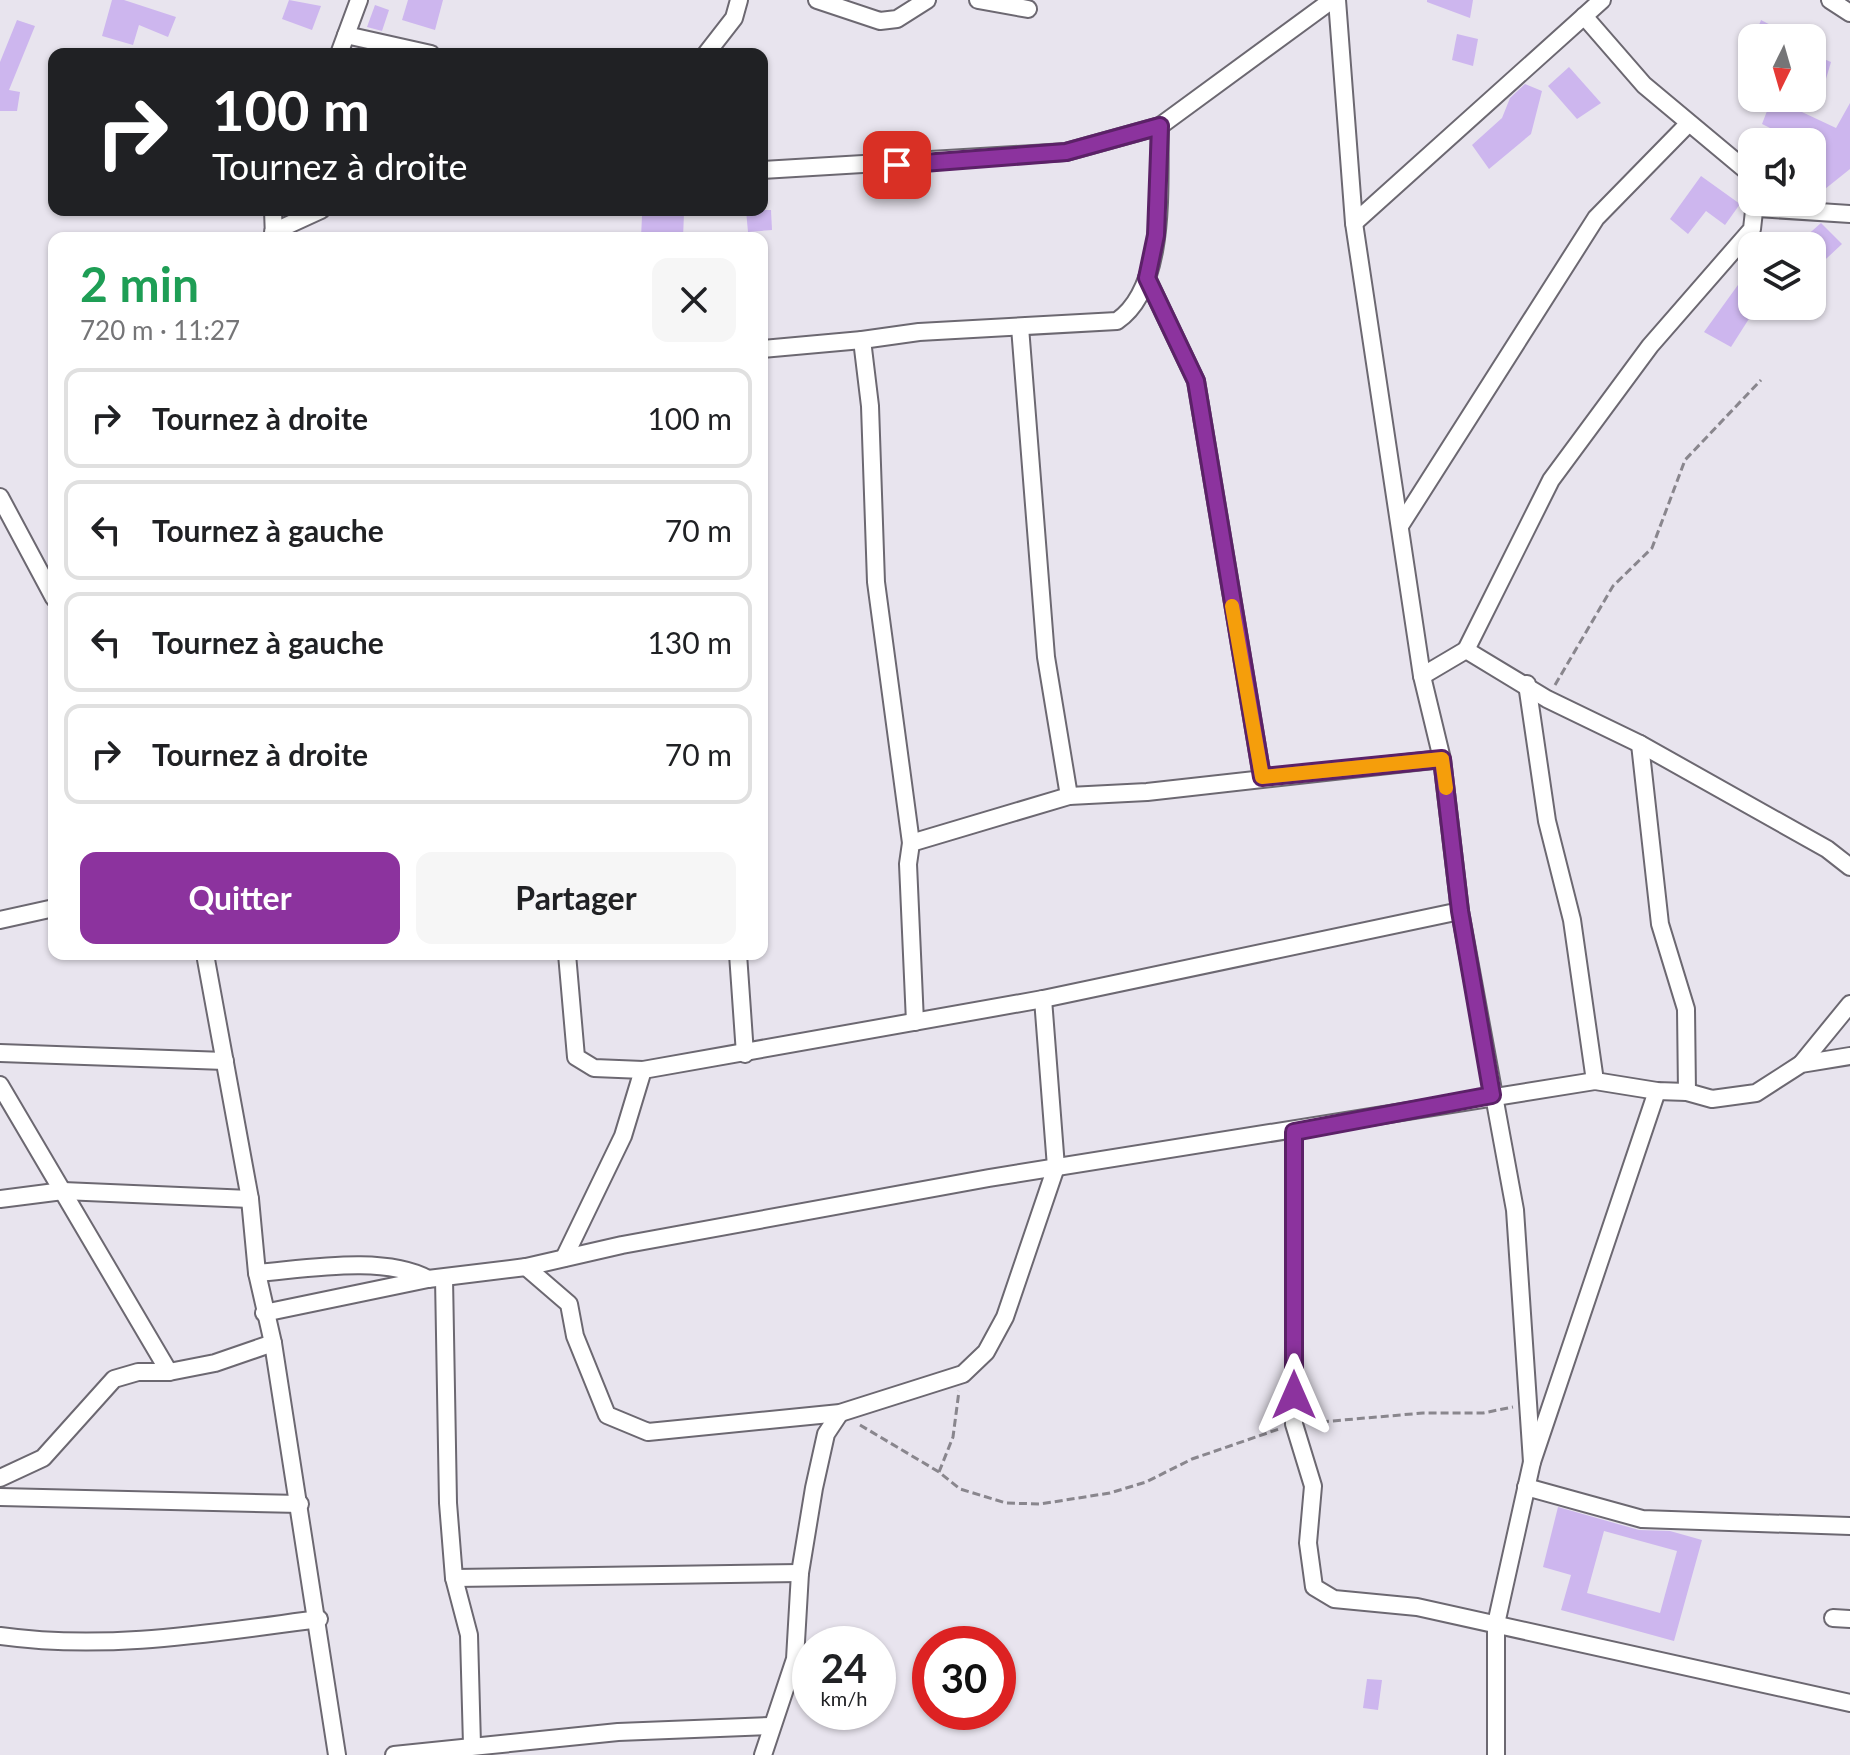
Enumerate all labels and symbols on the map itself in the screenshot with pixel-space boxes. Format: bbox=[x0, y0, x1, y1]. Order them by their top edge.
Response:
north arrow bbox=[1738, 24, 1826, 112]
pin bbox=[863, 131, 931, 199]
position arrow bbox=[1252, 1353, 1336, 1437]
speed limit sign: 30 bbox=[912, 1626, 1016, 1730]

